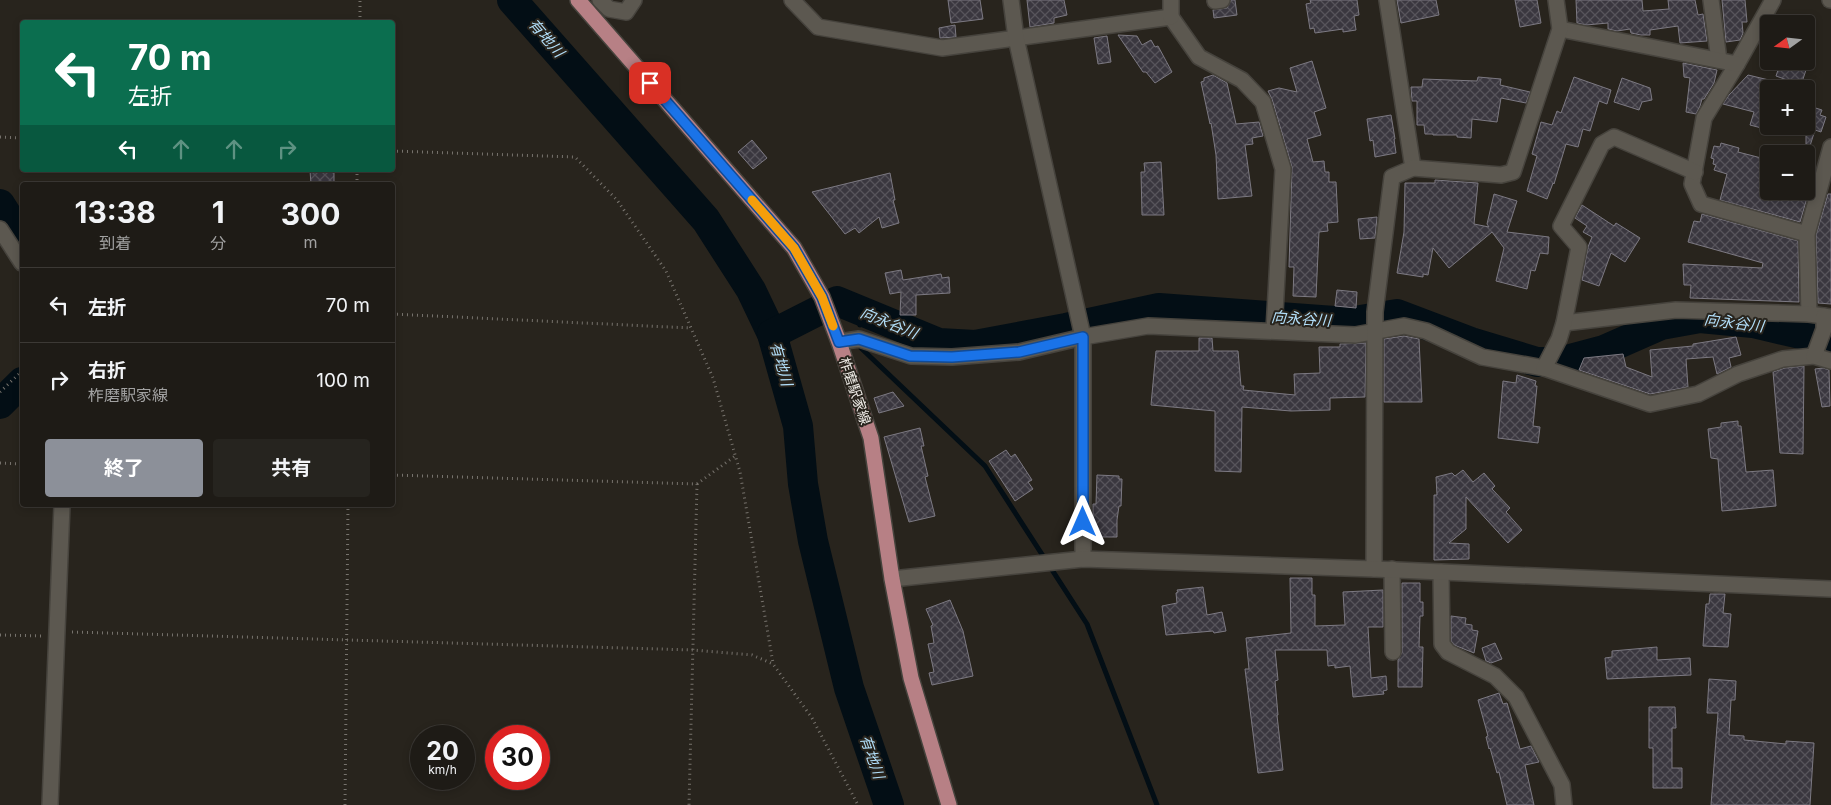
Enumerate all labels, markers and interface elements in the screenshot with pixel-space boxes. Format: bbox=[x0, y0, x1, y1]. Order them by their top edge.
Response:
water label: 有地川 bbox=[524, 14, 570, 62]
north arrow bbox=[1760, 15, 1815, 70]
map controls bbox=[1760, 15, 1815, 200]
text: 70 m bbox=[128, 36, 212, 78]
icon: left bbox=[45, 40, 110, 105]
pin bbox=[629, 62, 671, 104]
icon: arrive bbox=[636, 69, 664, 97]
button: + bbox=[1760, 80, 1815, 135]
text: 左折 bbox=[128, 83, 172, 109]
icon: left bbox=[114, 135, 142, 163]
icon: ahead bbox=[167, 135, 195, 163]
icon: ahead bbox=[220, 135, 248, 163]
icon: right bbox=[273, 135, 301, 163]
button: − bbox=[1760, 145, 1815, 200]
text: 13:38 bbox=[74, 194, 156, 230]
text: 1 bbox=[212, 194, 225, 230]
text: 300 bbox=[281, 196, 341, 232]
text: m bbox=[304, 232, 318, 252]
text: 到着 bbox=[99, 233, 131, 253]
text: 分 bbox=[210, 233, 226, 253]
icon: left bbox=[45, 291, 73, 319]
text: 70 m bbox=[326, 294, 370, 317]
text: 左折 bbox=[88, 296, 126, 319]
water label: 向永谷川 bbox=[858, 302, 922, 343]
water label: 向永谷川 bbox=[1270, 307, 1334, 330]
water label: 向永谷川 bbox=[1703, 309, 1767, 336]
water label: 有地川 bbox=[766, 340, 797, 390]
street label: 柞磨駅家線 bbox=[836, 355, 875, 427]
text: 右折 bbox=[88, 359, 126, 382]
icon: right bbox=[45, 366, 73, 394]
text: 100 m bbox=[316, 369, 370, 392]
text: 柞磨駅家線 bbox=[88, 385, 168, 405]
button: 終了 bbox=[45, 439, 203, 497]
button: 共有 bbox=[213, 439, 370, 497]
position arrow bbox=[1056, 495, 1108, 547]
speed limit sign: 30 bbox=[485, 725, 550, 790]
water label: 有地川 bbox=[856, 732, 889, 783]
text: 20 bbox=[426, 736, 459, 766]
text: km/h bbox=[428, 762, 457, 777]

